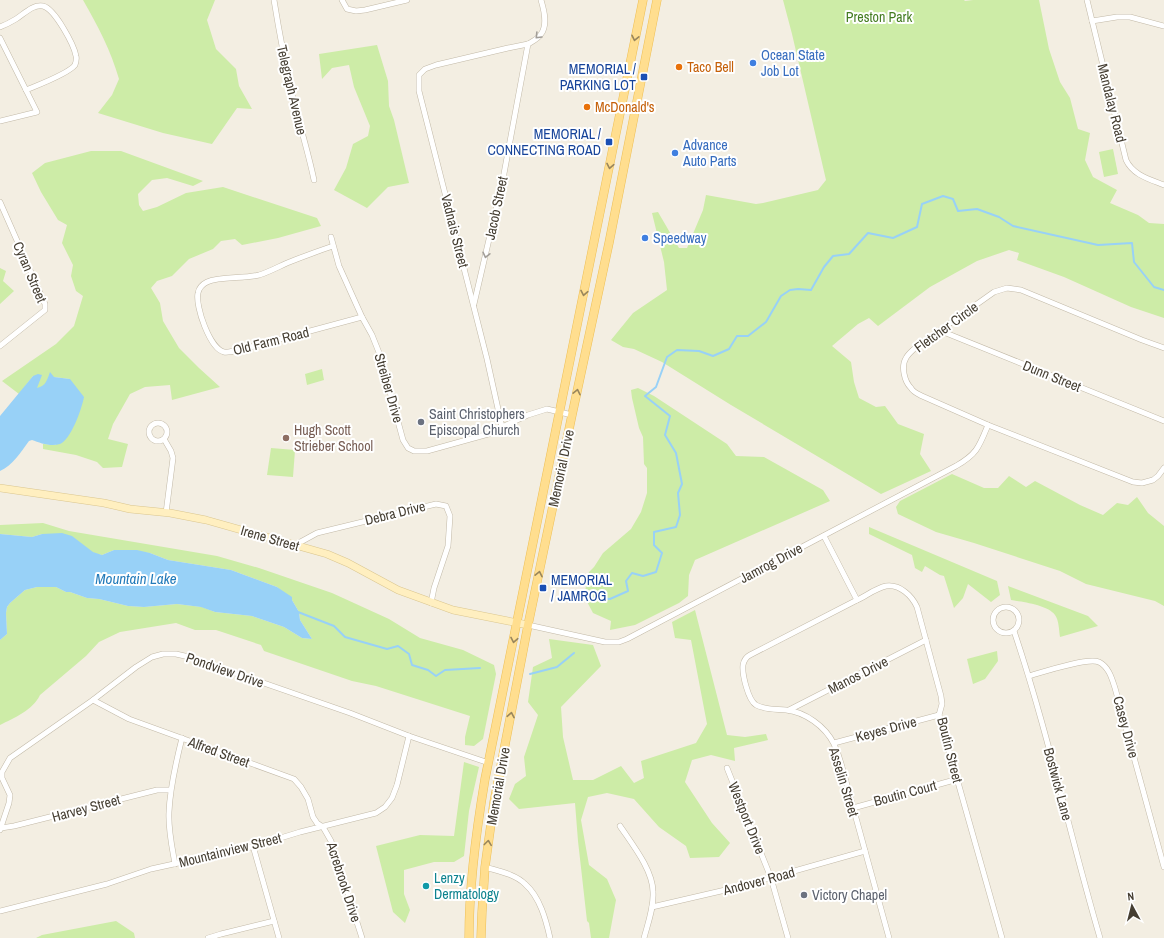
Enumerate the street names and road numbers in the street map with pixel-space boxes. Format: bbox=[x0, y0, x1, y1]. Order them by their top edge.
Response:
street label: Telegraph Avenue bbox=[273, 43, 311, 137]
street label: Mandalay Road bbox=[1094, 62, 1130, 144]
street label: Jacob Street bbox=[480, 175, 512, 241]
street label: Vadnais Street bbox=[437, 192, 473, 270]
street label: Cyran Street bbox=[9, 239, 51, 305]
street label: Fletcher Circle bbox=[911, 298, 981, 356]
street label: Old Farm Road bbox=[231, 323, 311, 359]
street label: Streiber Drive bbox=[370, 351, 408, 425]
street label: Dunn Street bbox=[1020, 356, 1084, 396]
street label: Memorial Drive bbox=[544, 428, 578, 508]
street label: Debra Drive bbox=[363, 497, 427, 529]
street label: Irene Street bbox=[239, 521, 301, 555]
street label: Jamrog Drive bbox=[736, 539, 806, 587]
street label: Pondview Drive bbox=[184, 648, 266, 692]
street label: Manos Drive bbox=[825, 652, 891, 698]
street label: Casey Drive bbox=[1109, 694, 1143, 760]
street label: Keyes Drive bbox=[853, 712, 919, 746]
street label: Boutin Street bbox=[933, 715, 967, 785]
street label: Alfred Street bbox=[185, 732, 252, 771]
street label: Asselin Street bbox=[825, 744, 863, 819]
street label: Memorial Drive bbox=[482, 746, 514, 826]
street label: Bostwick Lane bbox=[1040, 746, 1076, 822]
street label: Boutin Court bbox=[872, 776, 938, 810]
street label: Westport Drive bbox=[724, 779, 770, 857]
street label: Harvey Street bbox=[50, 790, 122, 826]
street label: Mountainview Street bbox=[177, 829, 283, 871]
street label: Acrebrook Drive bbox=[322, 839, 365, 924]
street label: Andover Road bbox=[720, 863, 797, 899]

